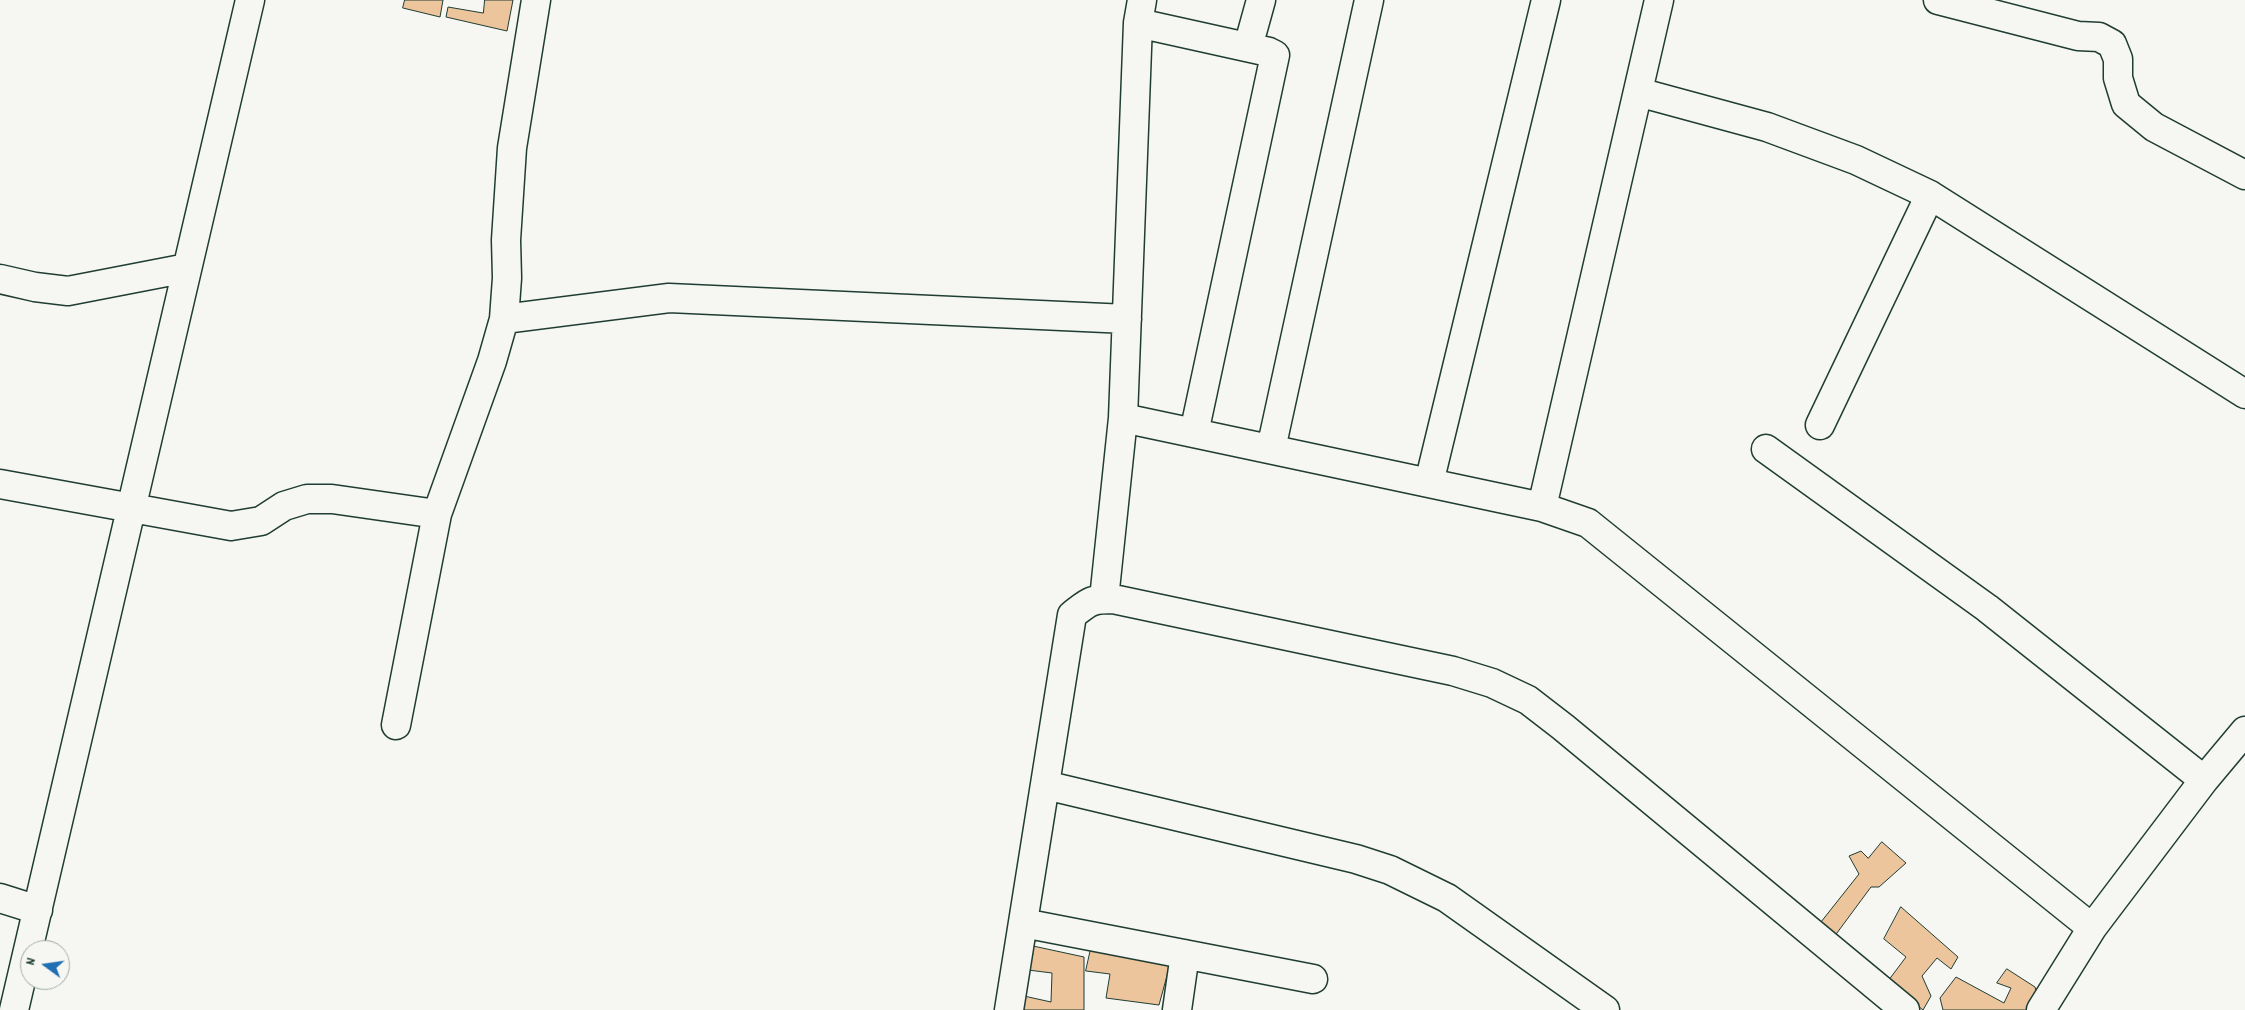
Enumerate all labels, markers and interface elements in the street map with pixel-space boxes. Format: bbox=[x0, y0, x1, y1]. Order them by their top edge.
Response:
north arrow bbox=[20, 940, 70, 990]
text: N bbox=[21, 956, 42, 967]

